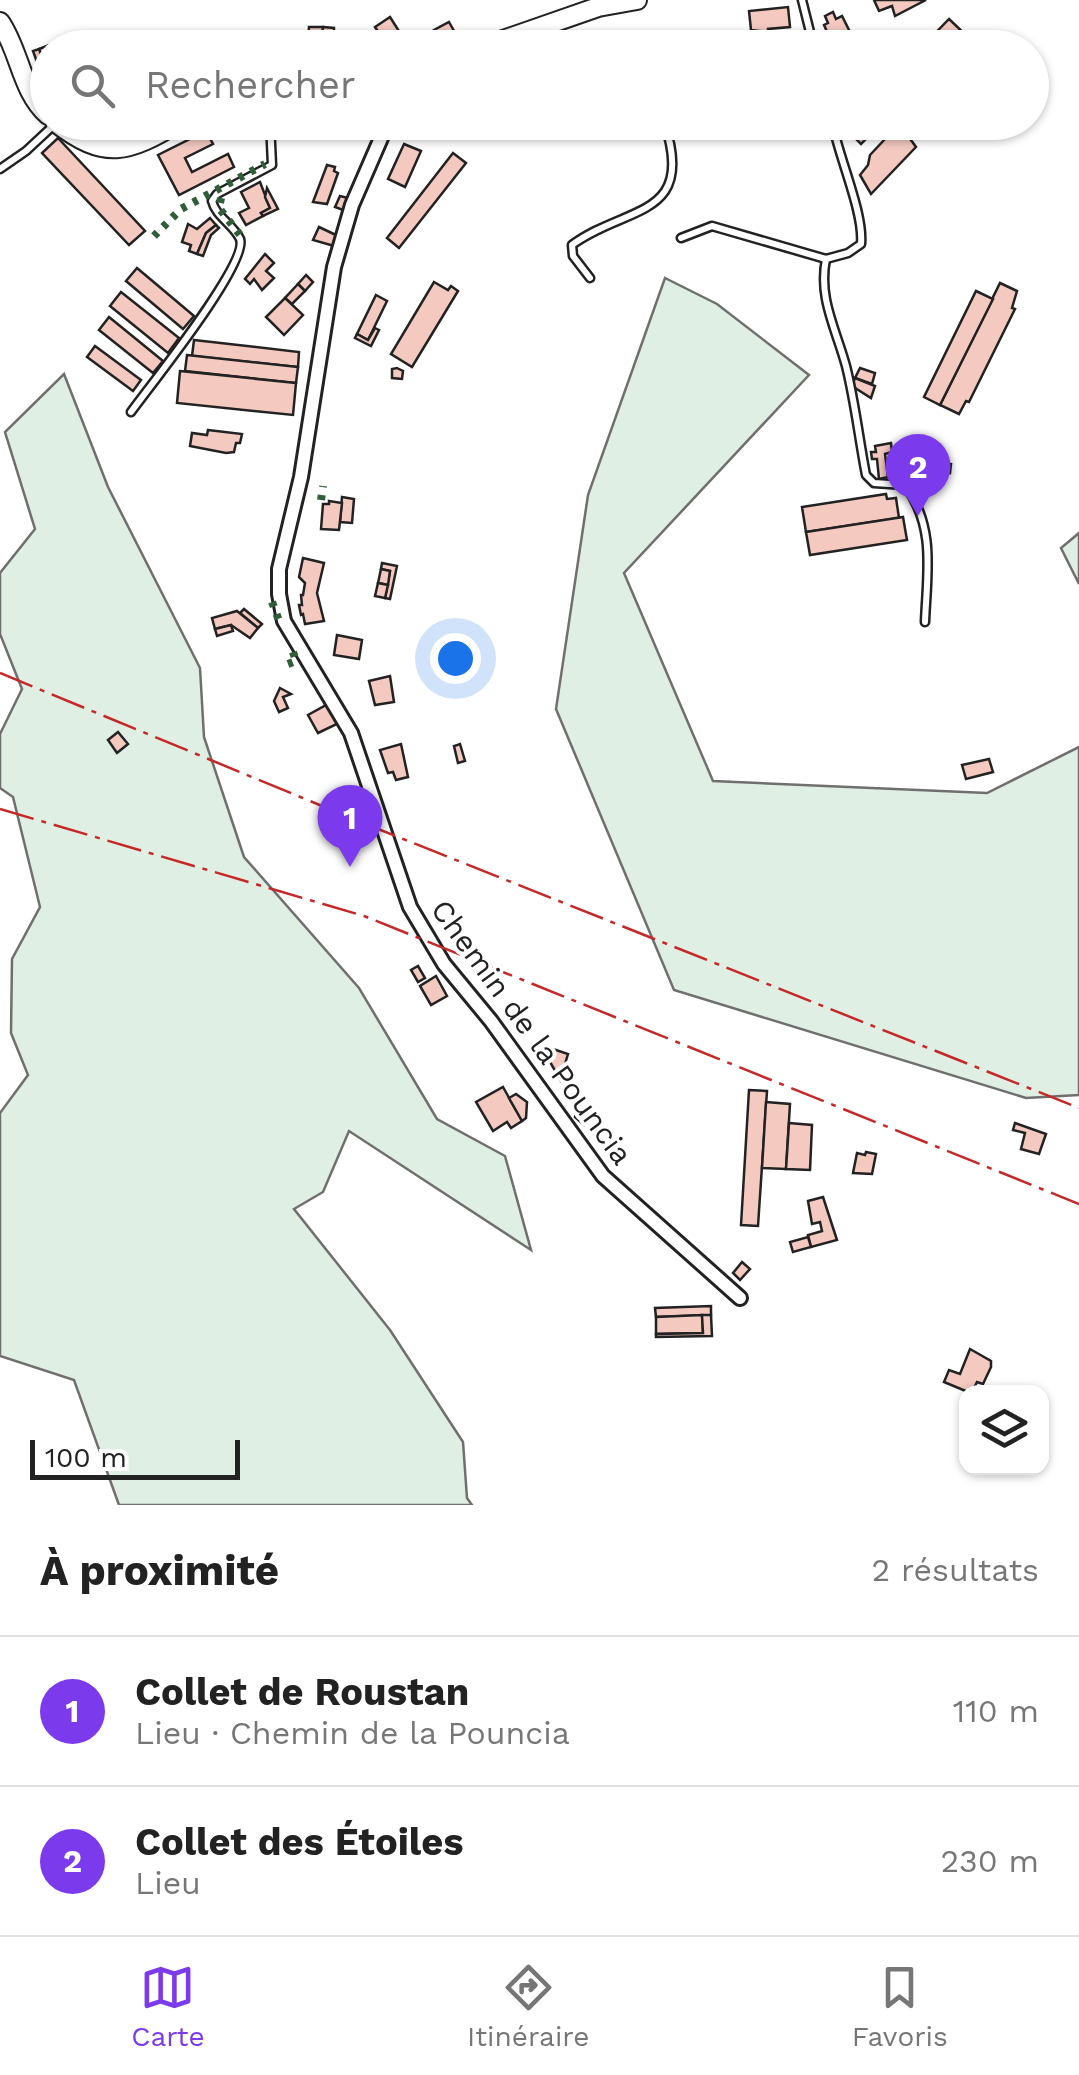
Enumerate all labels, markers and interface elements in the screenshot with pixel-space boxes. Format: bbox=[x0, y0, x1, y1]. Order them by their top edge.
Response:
search box bbox=[30, 30, 1049, 140]
icon: search bbox=[65, 58, 120, 113]
text: Rechercher bbox=[145, 63, 355, 107]
pin: 2 bbox=[886, 434, 950, 516]
your location bbox=[430, 633, 481, 684]
pin: 1 bbox=[318, 784, 382, 867]
street label: Chemin de la Pouncia bbox=[424, 893, 640, 1171]
map controls bbox=[959, 1385, 1049, 1475]
button: layers bbox=[959, 1385, 1049, 1475]
scale bar bbox=[30, 1435, 240, 1480]
text: 100 m bbox=[45, 1441, 127, 1474]
text: À proximité bbox=[40, 1546, 279, 1595]
text: 2 résultats bbox=[872, 1551, 1039, 1589]
text: Collet de Roustan bbox=[135, 1670, 469, 1714]
text: 1 bbox=[66, 1692, 79, 1730]
text: 110 m bbox=[953, 1692, 1039, 1730]
text: Lieu · Chemin de la Pouncia bbox=[135, 1714, 570, 1752]
text: Collet des Étoiles bbox=[135, 1820, 463, 1864]
text: 2 bbox=[63, 1842, 82, 1880]
text: 230 m bbox=[940, 1842, 1039, 1880]
text: Lieu bbox=[135, 1864, 201, 1902]
tab: Carte bbox=[131, 1960, 205, 2053]
tab: Itinéraire bbox=[467, 1960, 589, 2053]
tab: Favoris bbox=[852, 1960, 948, 2053]

